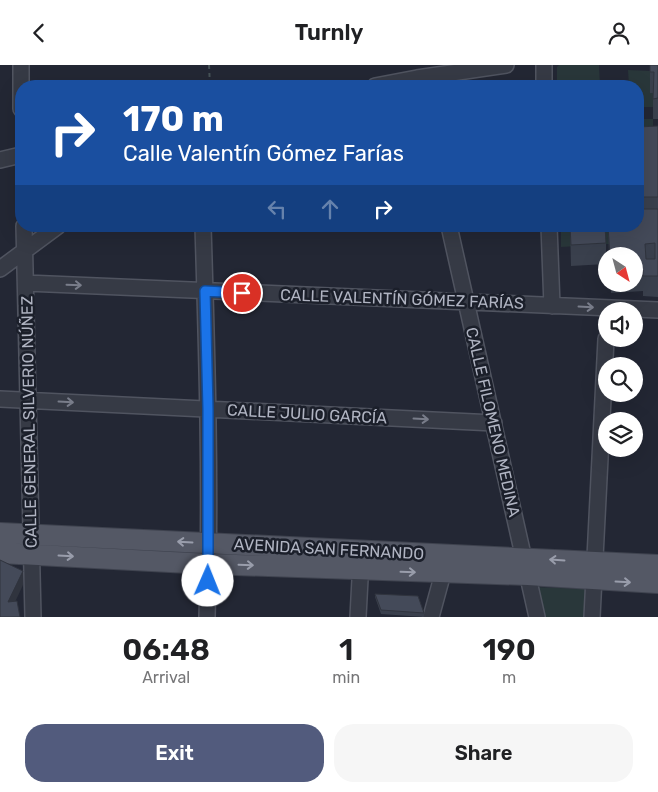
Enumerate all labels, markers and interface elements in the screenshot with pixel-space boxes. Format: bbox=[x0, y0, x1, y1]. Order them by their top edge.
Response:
icon: back bbox=[25, 19, 53, 47]
text: Turnly bbox=[295, 19, 363, 46]
icon: person bbox=[605, 19, 633, 47]
text: 170 m bbox=[123, 98, 224, 140]
icon: right bbox=[40, 100, 105, 165]
text: Calle Valentín Gómez Farías bbox=[123, 140, 404, 167]
icon: left bbox=[263, 195, 291, 223]
icon: ahead bbox=[316, 195, 344, 223]
icon: right bbox=[369, 195, 397, 223]
north arrow bbox=[598, 247, 642, 293]
map controls bbox=[598, 247, 643, 457]
pin bbox=[221, 272, 263, 314]
icon: arrive bbox=[228, 279, 256, 307]
one-way arrow bbox=[66, 281, 82, 290]
street label: CALLE VALENTÍN GÓMEZ FARÍAS bbox=[280, 284, 524, 313]
street label: CALLE GENERAL SILVERIO NÚÑEZ bbox=[16, 296, 41, 548]
one-way arrow bbox=[578, 302, 594, 312]
button: sound bbox=[598, 302, 643, 347]
street label: CALLE FILOMENO MEDINA bbox=[462, 325, 524, 519]
button: search bbox=[598, 357, 643, 402]
one-way arrow bbox=[58, 397, 74, 406]
street label: CALLE JULIO GARCÍA bbox=[227, 400, 388, 428]
button: layers bbox=[598, 412, 643, 457]
one-way arrow bbox=[412, 415, 428, 424]
street label: AVENIDA SAN FERNANDO bbox=[233, 535, 425, 563]
one-way arrow bbox=[177, 538, 193, 547]
one-way arrow bbox=[58, 551, 74, 561]
position arrow bbox=[181, 554, 233, 606]
one-way arrow bbox=[549, 555, 565, 564]
one-way arrow bbox=[238, 561, 254, 570]
one-way arrow bbox=[400, 567, 416, 576]
one-way arrow bbox=[615, 577, 631, 586]
text: 06:48 bbox=[122, 632, 210, 668]
text: 1 bbox=[339, 632, 353, 668]
text: 190 bbox=[482, 632, 536, 668]
text: Arrival bbox=[142, 668, 190, 687]
text: min bbox=[332, 668, 360, 687]
text: m bbox=[502, 668, 516, 687]
button: Exit bbox=[25, 724, 324, 782]
button: Share bbox=[334, 724, 633, 782]

